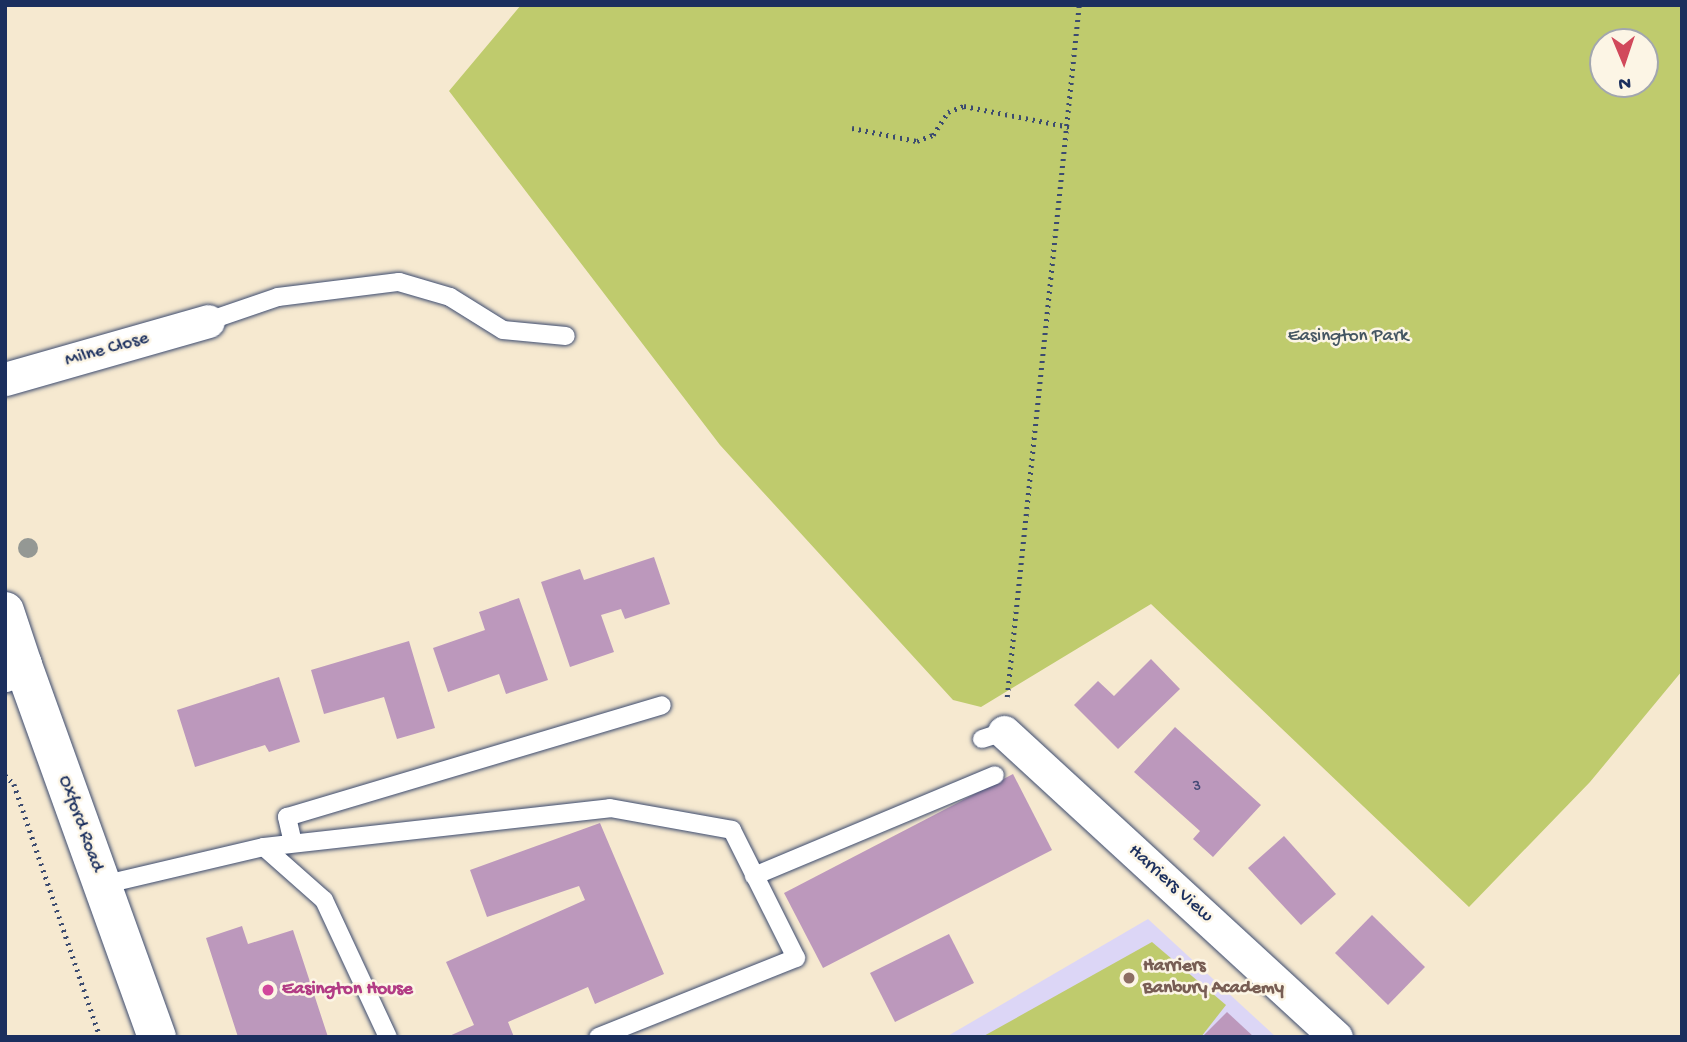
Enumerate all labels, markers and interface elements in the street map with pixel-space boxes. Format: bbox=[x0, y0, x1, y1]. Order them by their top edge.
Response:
north arrow bbox=[1589, 28, 1659, 98]
text: N bbox=[1618, 71, 1631, 94]
park label: Easington Park bbox=[1288, 326, 1408, 348]
street label: Milne Close bbox=[63, 327, 151, 373]
street label: Oxford Road bbox=[52, 773, 108, 875]
house number: 3 bbox=[1193, 778, 1201, 798]
street label: Harriers View bbox=[1123, 840, 1217, 928]
place label: Harriers Banbury Academy bbox=[1143, 956, 1284, 1000]
marker: Harriers Banbury Academy bbox=[1121, 970, 1137, 986]
place label: Easington House bbox=[282, 979, 413, 1001]
marker: Easington House bbox=[260, 982, 276, 998]

